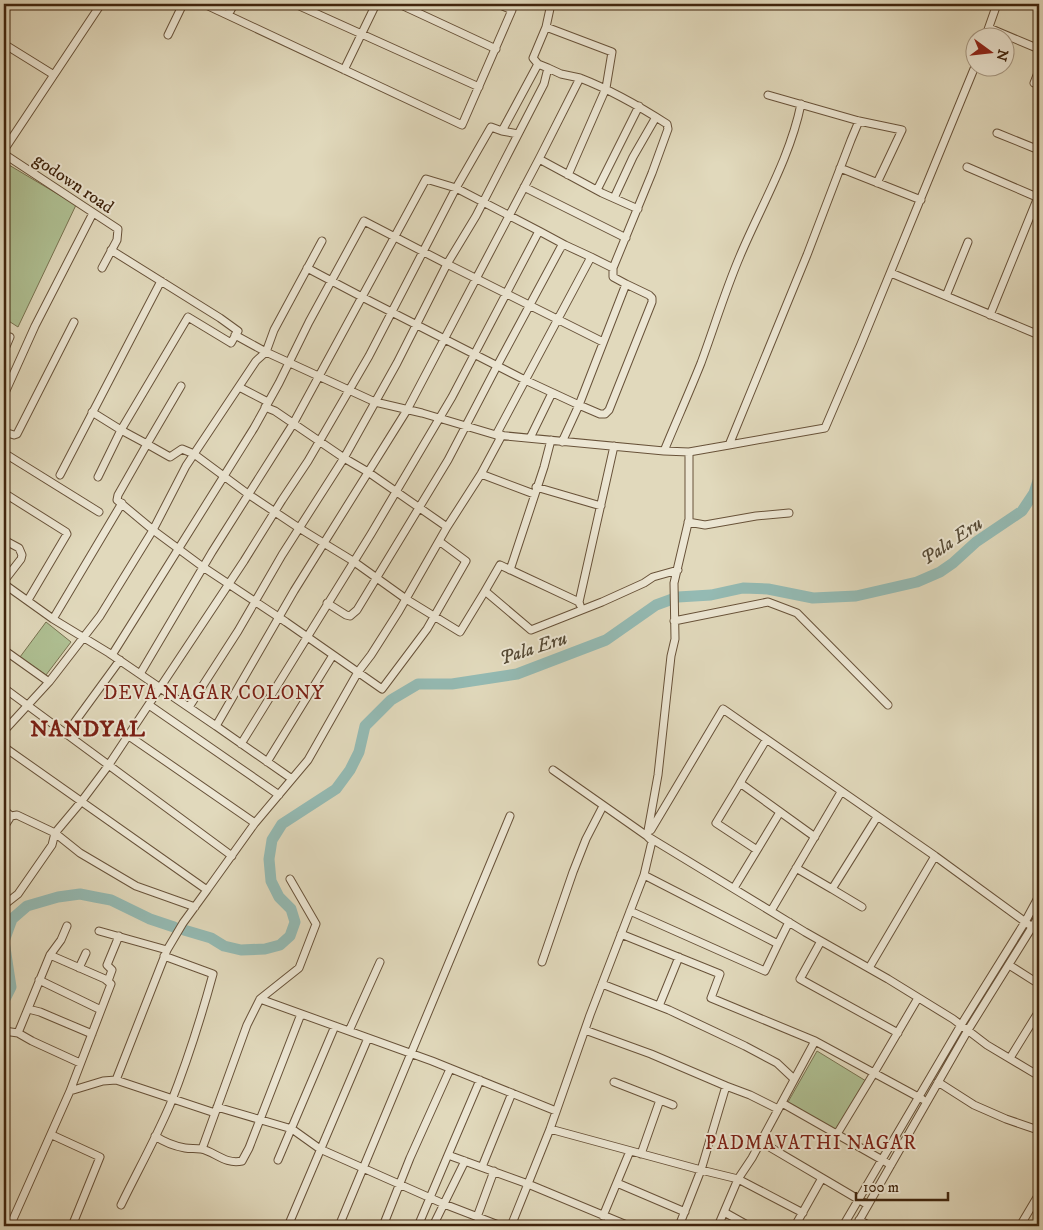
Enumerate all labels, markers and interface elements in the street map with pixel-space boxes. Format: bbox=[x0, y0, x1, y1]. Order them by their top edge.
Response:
north arrow bbox=[966, 28, 1016, 78]
text: N bbox=[991, 47, 1012, 63]
street label: godown road bbox=[29, 149, 118, 219]
water label: Pala Eru bbox=[916, 512, 987, 570]
water label: Pala Eru bbox=[497, 627, 570, 670]
district label: DEVA NAGAR COLONY bbox=[103, 682, 325, 705]
district label: NANDYAL bbox=[30, 716, 146, 743]
district label: PADMAVATHI NAGAR bbox=[705, 1132, 917, 1155]
scale bar bbox=[856, 1170, 948, 1202]
text: 100 m bbox=[863, 1178, 899, 1197]

